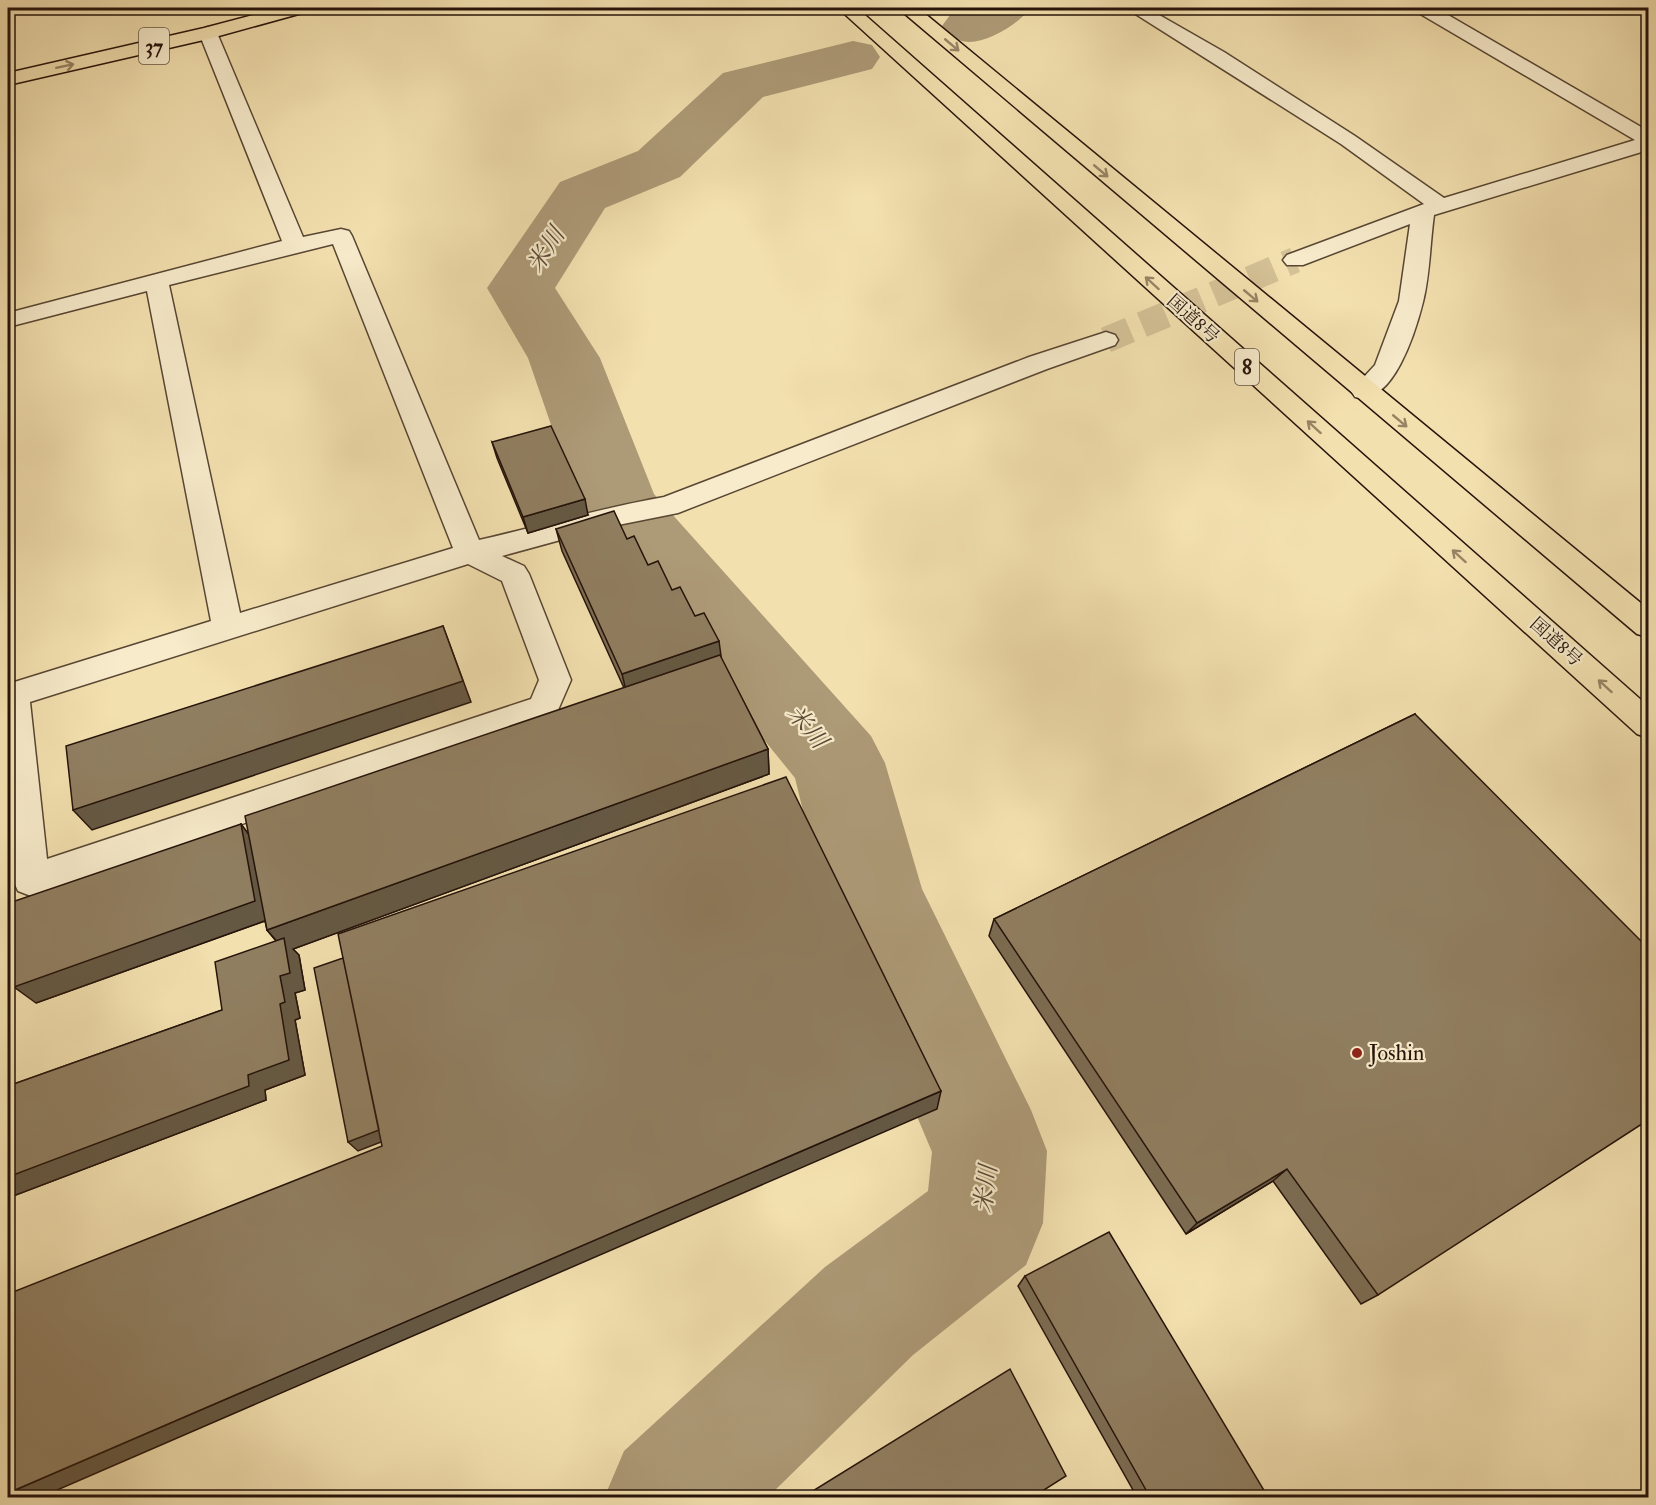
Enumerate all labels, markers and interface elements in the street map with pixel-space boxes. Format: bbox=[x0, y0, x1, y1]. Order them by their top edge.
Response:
road number: 37 bbox=[139, 28, 169, 64]
one-way arrow bbox=[944, 38, 959, 52]
one-way arrow bbox=[55, 60, 74, 72]
one-way arrow bbox=[1093, 164, 1109, 177]
water label: 米川 bbox=[520, 219, 574, 279]
one-way arrow bbox=[1145, 276, 1160, 290]
one-way arrow bbox=[1243, 289, 1258, 303]
street label: 国道8号 bbox=[1162, 290, 1224, 348]
road number: 8 bbox=[1235, 349, 1259, 385]
one-way arrow bbox=[1392, 414, 1407, 428]
one-way arrow bbox=[1306, 420, 1321, 434]
one-way arrow bbox=[1452, 549, 1467, 563]
street label: 国道8号 bbox=[1525, 613, 1587, 671]
one-way arrow bbox=[1598, 679, 1613, 693]
water label: 米川 bbox=[780, 699, 836, 758]
place label: Joshin bbox=[1368, 1039, 1424, 1067]
marker: Joshin bbox=[1350, 1046, 1364, 1060]
water label: 米川 bbox=[968, 1160, 1005, 1215]

